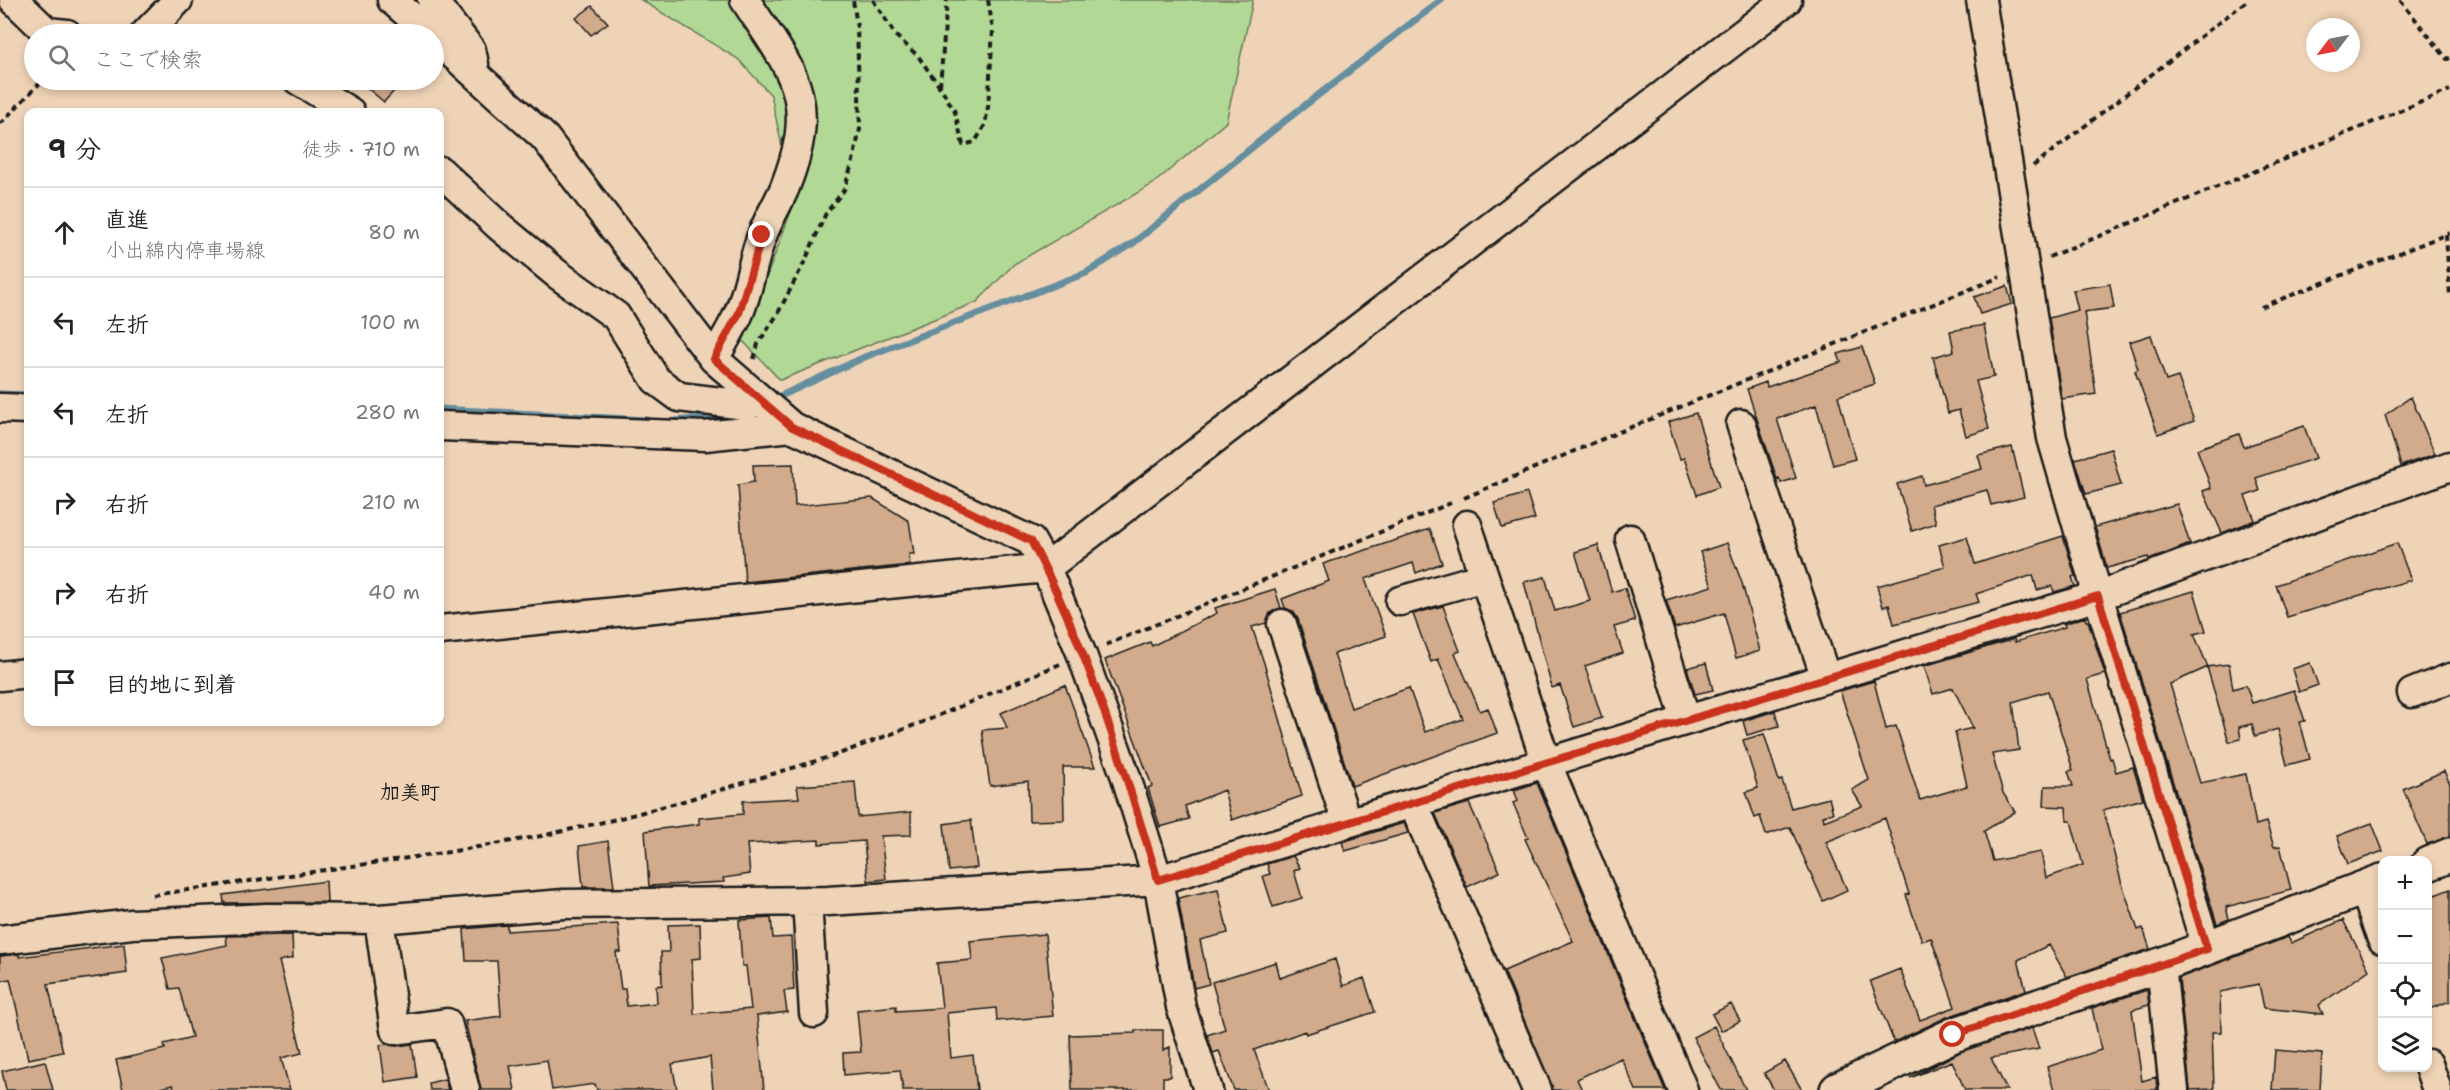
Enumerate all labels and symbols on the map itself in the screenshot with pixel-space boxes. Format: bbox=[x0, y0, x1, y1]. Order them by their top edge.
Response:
north arrow bbox=[2306, 18, 2360, 72]
route end bbox=[748, 221, 774, 247]
district label: 加美町 bbox=[380, 779, 440, 805]
route start bbox=[1939, 1021, 1965, 1047]

